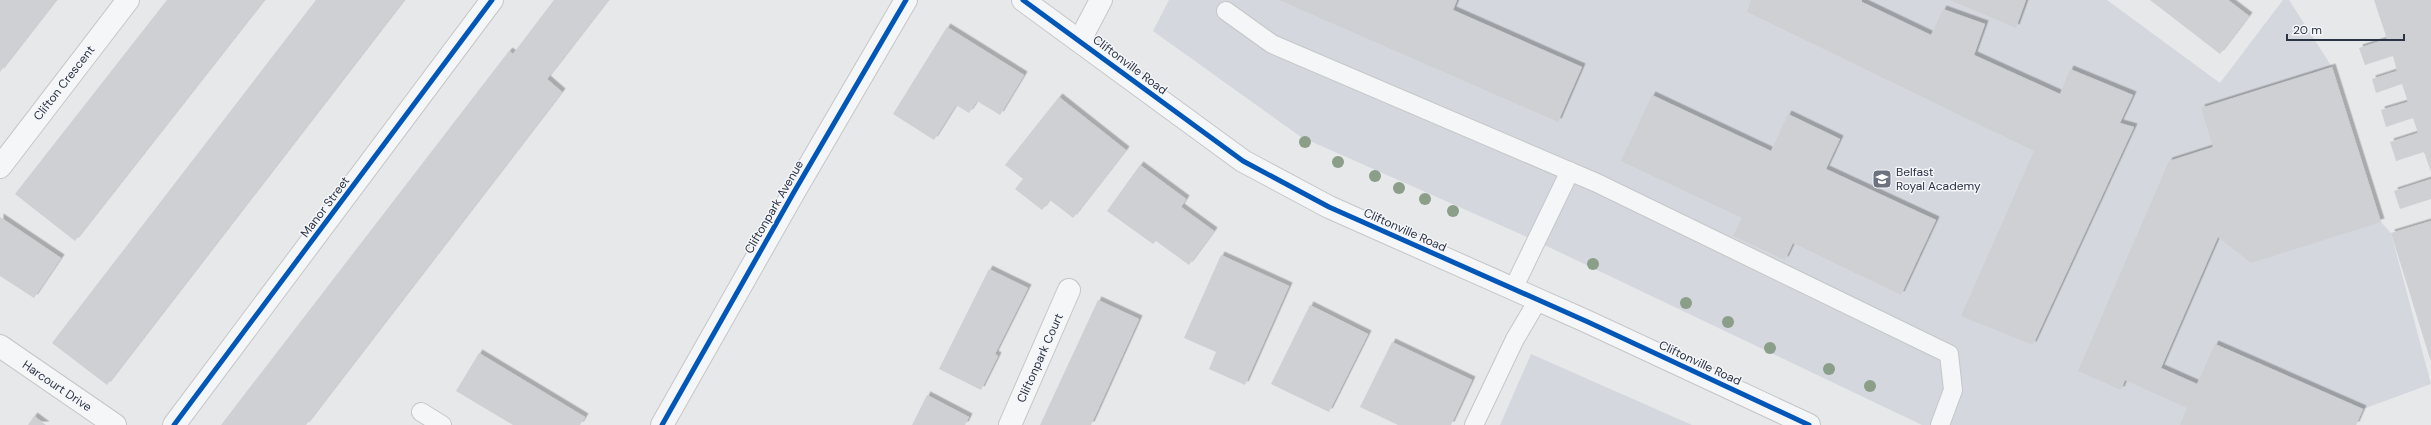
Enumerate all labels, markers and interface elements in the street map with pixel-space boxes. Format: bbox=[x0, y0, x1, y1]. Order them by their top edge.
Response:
scale bar bbox=[2287, 16, 2404, 42]
text: 20 m bbox=[2293, 22, 2322, 38]
street label: Cliftonville Road bbox=[1090, 32, 1170, 98]
street label: Clifton Crescent bbox=[30, 42, 98, 124]
street label: Cliftonpark Avenue bbox=[741, 157, 807, 257]
place label: Belfast Royal Academy bbox=[1896, 164, 1981, 194]
school or university icon: Belfast Royal Academy bbox=[1871, 168, 1893, 190]
street label: Manor Street bbox=[297, 173, 353, 241]
street label: Cliftonville Road bbox=[1361, 205, 1449, 255]
street label: Cliftonpark Court bbox=[1013, 311, 1067, 405]
street label: Cliftonville Road bbox=[1656, 337, 1744, 389]
street label: Harcourt Drive bbox=[19, 357, 95, 415]

